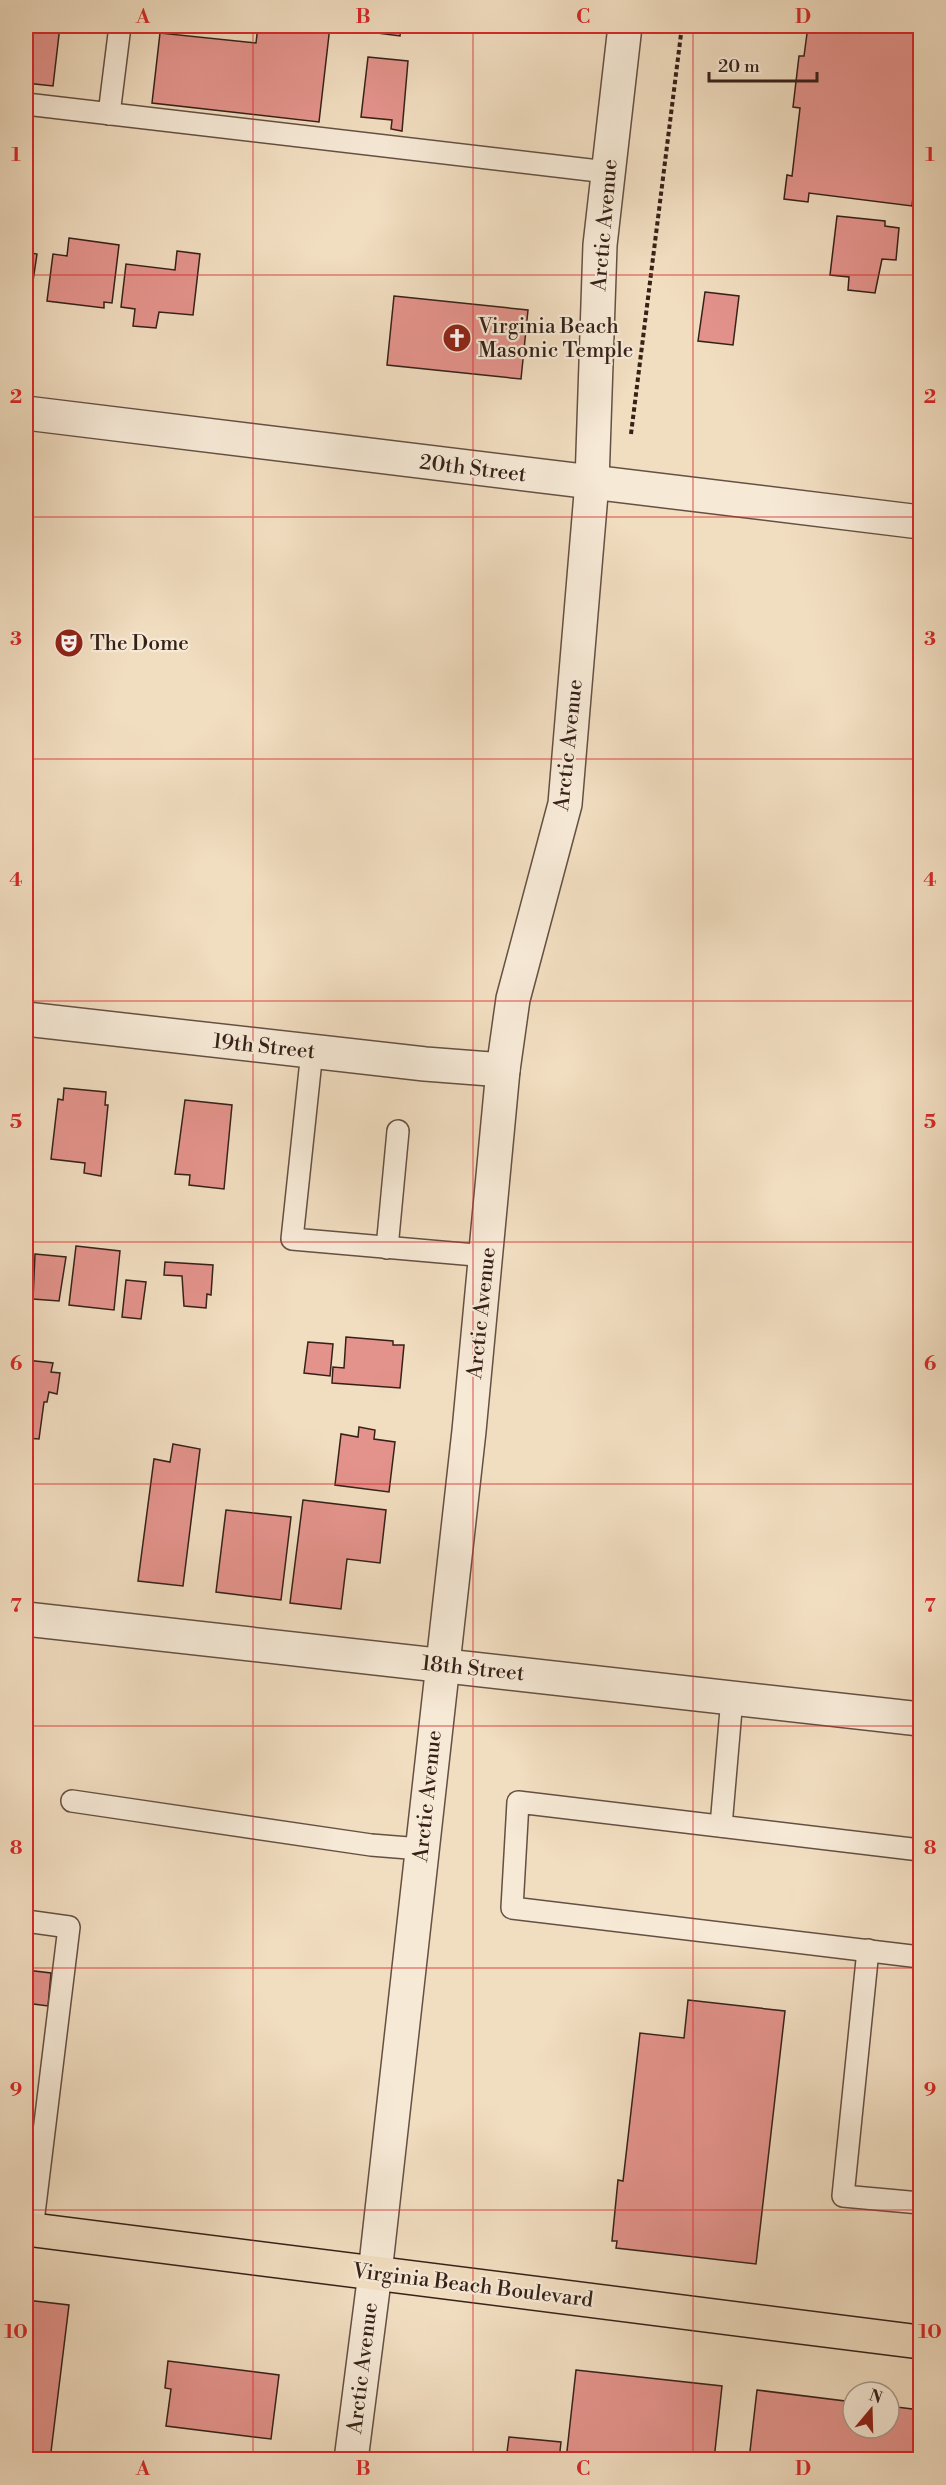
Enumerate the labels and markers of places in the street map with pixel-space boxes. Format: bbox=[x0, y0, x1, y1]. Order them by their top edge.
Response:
place label: Virginia Beach Masonic Temple bbox=[477, 314, 633, 364]
church icon: Virginia Beach Masonic Temple bbox=[441, 322, 473, 354]
theatre icon: The Dome bbox=[53, 627, 85, 659]
place label: The Dome bbox=[90, 631, 189, 657]

